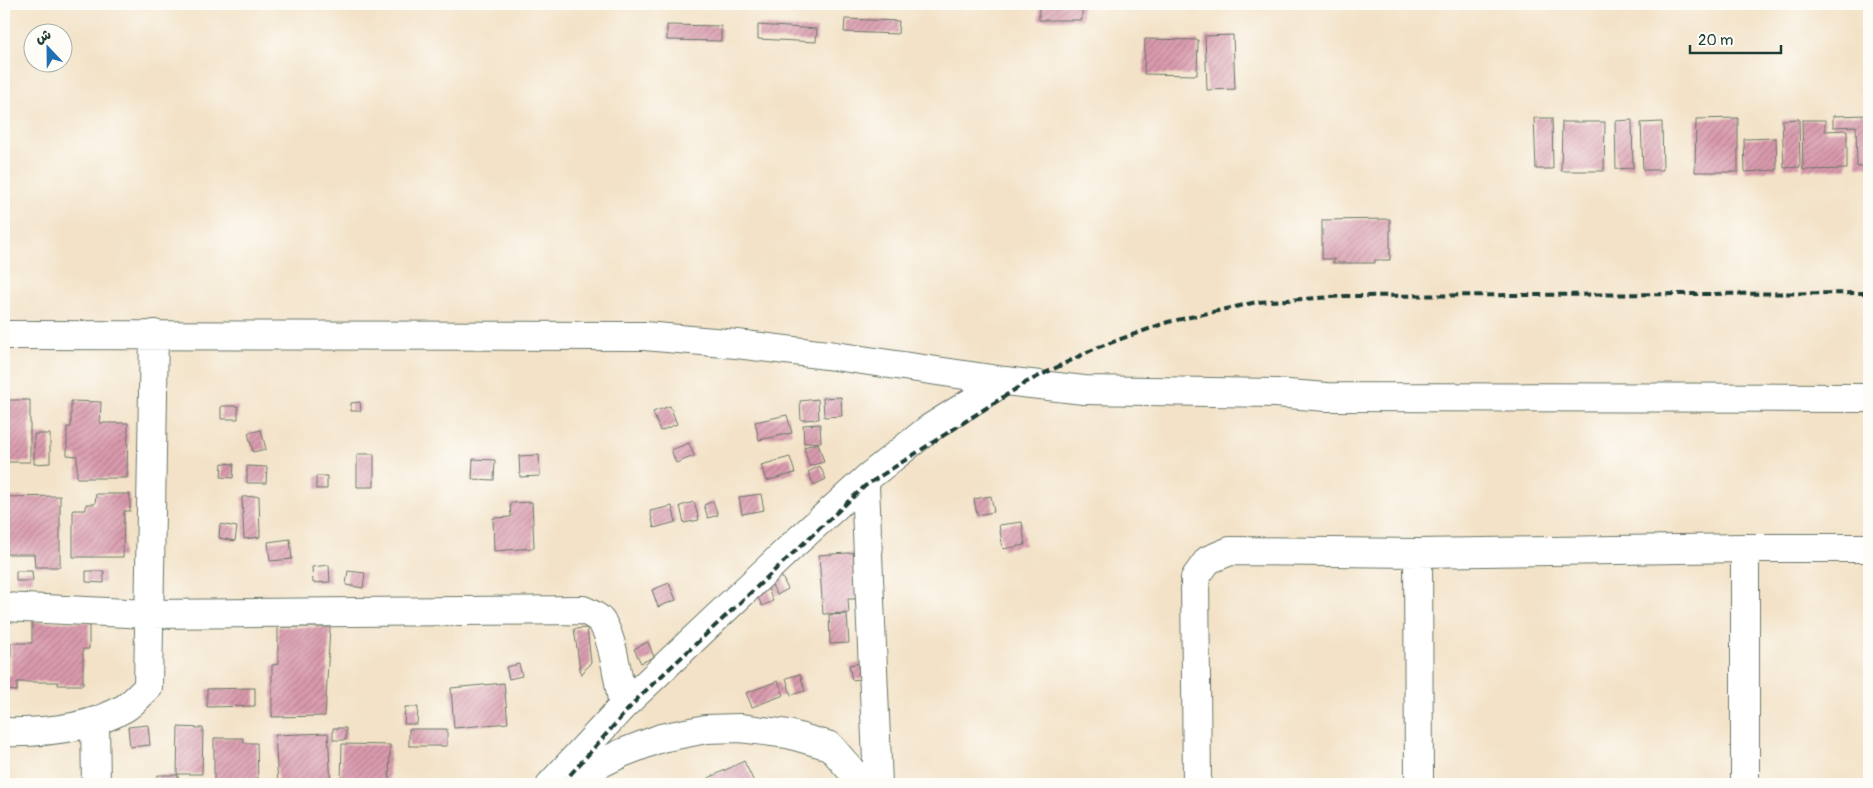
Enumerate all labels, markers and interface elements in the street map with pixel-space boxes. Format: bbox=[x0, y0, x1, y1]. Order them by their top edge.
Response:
north arrow bbox=[22, 22, 72, 72]
scale bar bbox=[1690, 22, 1782, 54]
text: ش bbox=[33, 26, 54, 47]
text: 20 m bbox=[1698, 31, 1733, 50]

